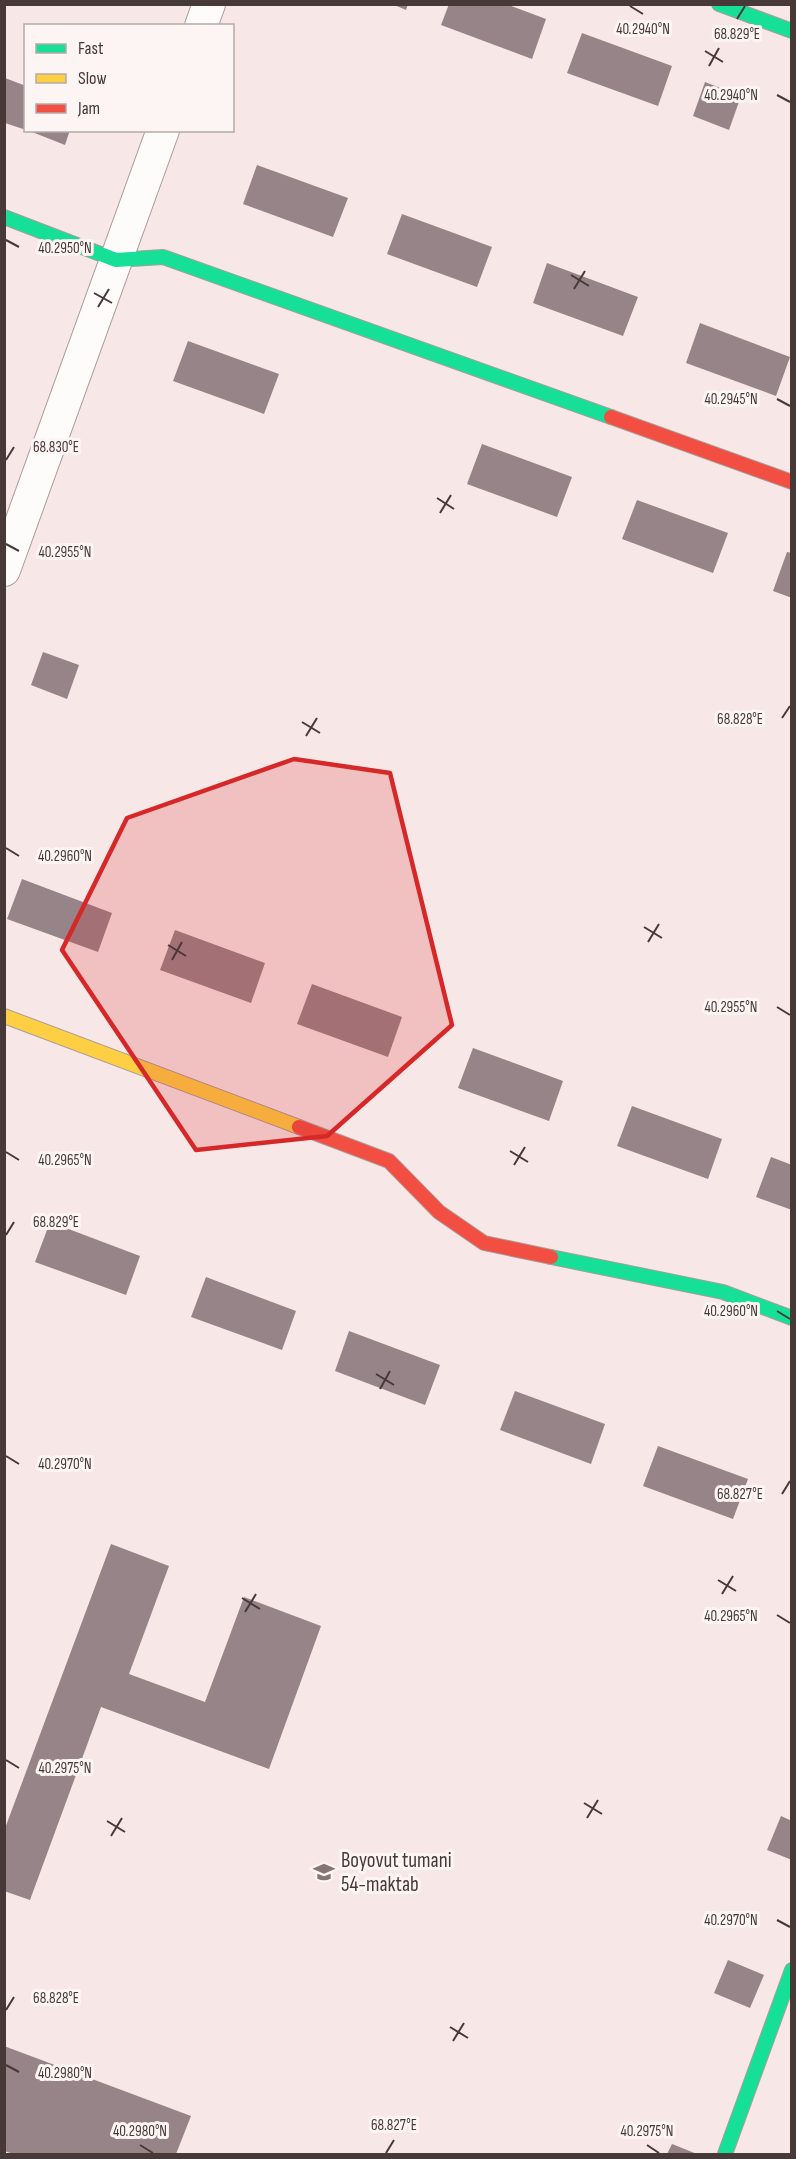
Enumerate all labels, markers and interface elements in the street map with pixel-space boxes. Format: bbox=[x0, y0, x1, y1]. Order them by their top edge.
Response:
text: 40.2940°N bbox=[616, 20, 670, 39]
legend bbox=[24, 24, 234, 132]
text: 68.829°E bbox=[714, 25, 760, 44]
text: Fast bbox=[78, 38, 104, 59]
text: Slow bbox=[78, 68, 107, 89]
text: 40.2940°N bbox=[704, 86, 758, 105]
text: Jam bbox=[77, 98, 100, 119]
text: 40.2950°N bbox=[38, 239, 92, 258]
text: 40.2945°N bbox=[704, 390, 758, 409]
text: 68.830°E bbox=[33, 438, 79, 457]
text: 40.2955°N bbox=[39, 543, 91, 562]
text: 68.828°E bbox=[717, 710, 763, 729]
text: 40.2960°N bbox=[38, 847, 92, 866]
text: 40.2955°N bbox=[705, 998, 757, 1017]
text: 40.2965°N bbox=[38, 1151, 92, 1170]
text: 68.829°E bbox=[33, 1213, 79, 1232]
text: 40.2960°N bbox=[704, 1302, 758, 1321]
text: 40.2970°N bbox=[38, 1455, 92, 1474]
text: 68.827°E bbox=[717, 1485, 763, 1504]
text: 40.2965°N bbox=[704, 1607, 758, 1626]
text: 40.2975°N bbox=[39, 1759, 91, 1778]
place label: Boyovut tumani 54-maktab bbox=[341, 1848, 452, 1897]
school or university icon: Boyovut tumani 54-maktab bbox=[312, 1860, 336, 1884]
text: 40.2970°N bbox=[704, 1911, 758, 1930]
text: 68.828°E bbox=[33, 1989, 79, 2008]
text: 40.2980°N bbox=[38, 2064, 92, 2083]
text: 68.827°E bbox=[371, 2116, 417, 2135]
text: 40.2980°N bbox=[113, 2122, 167, 2141]
text: 40.2975°N bbox=[621, 2122, 673, 2141]

